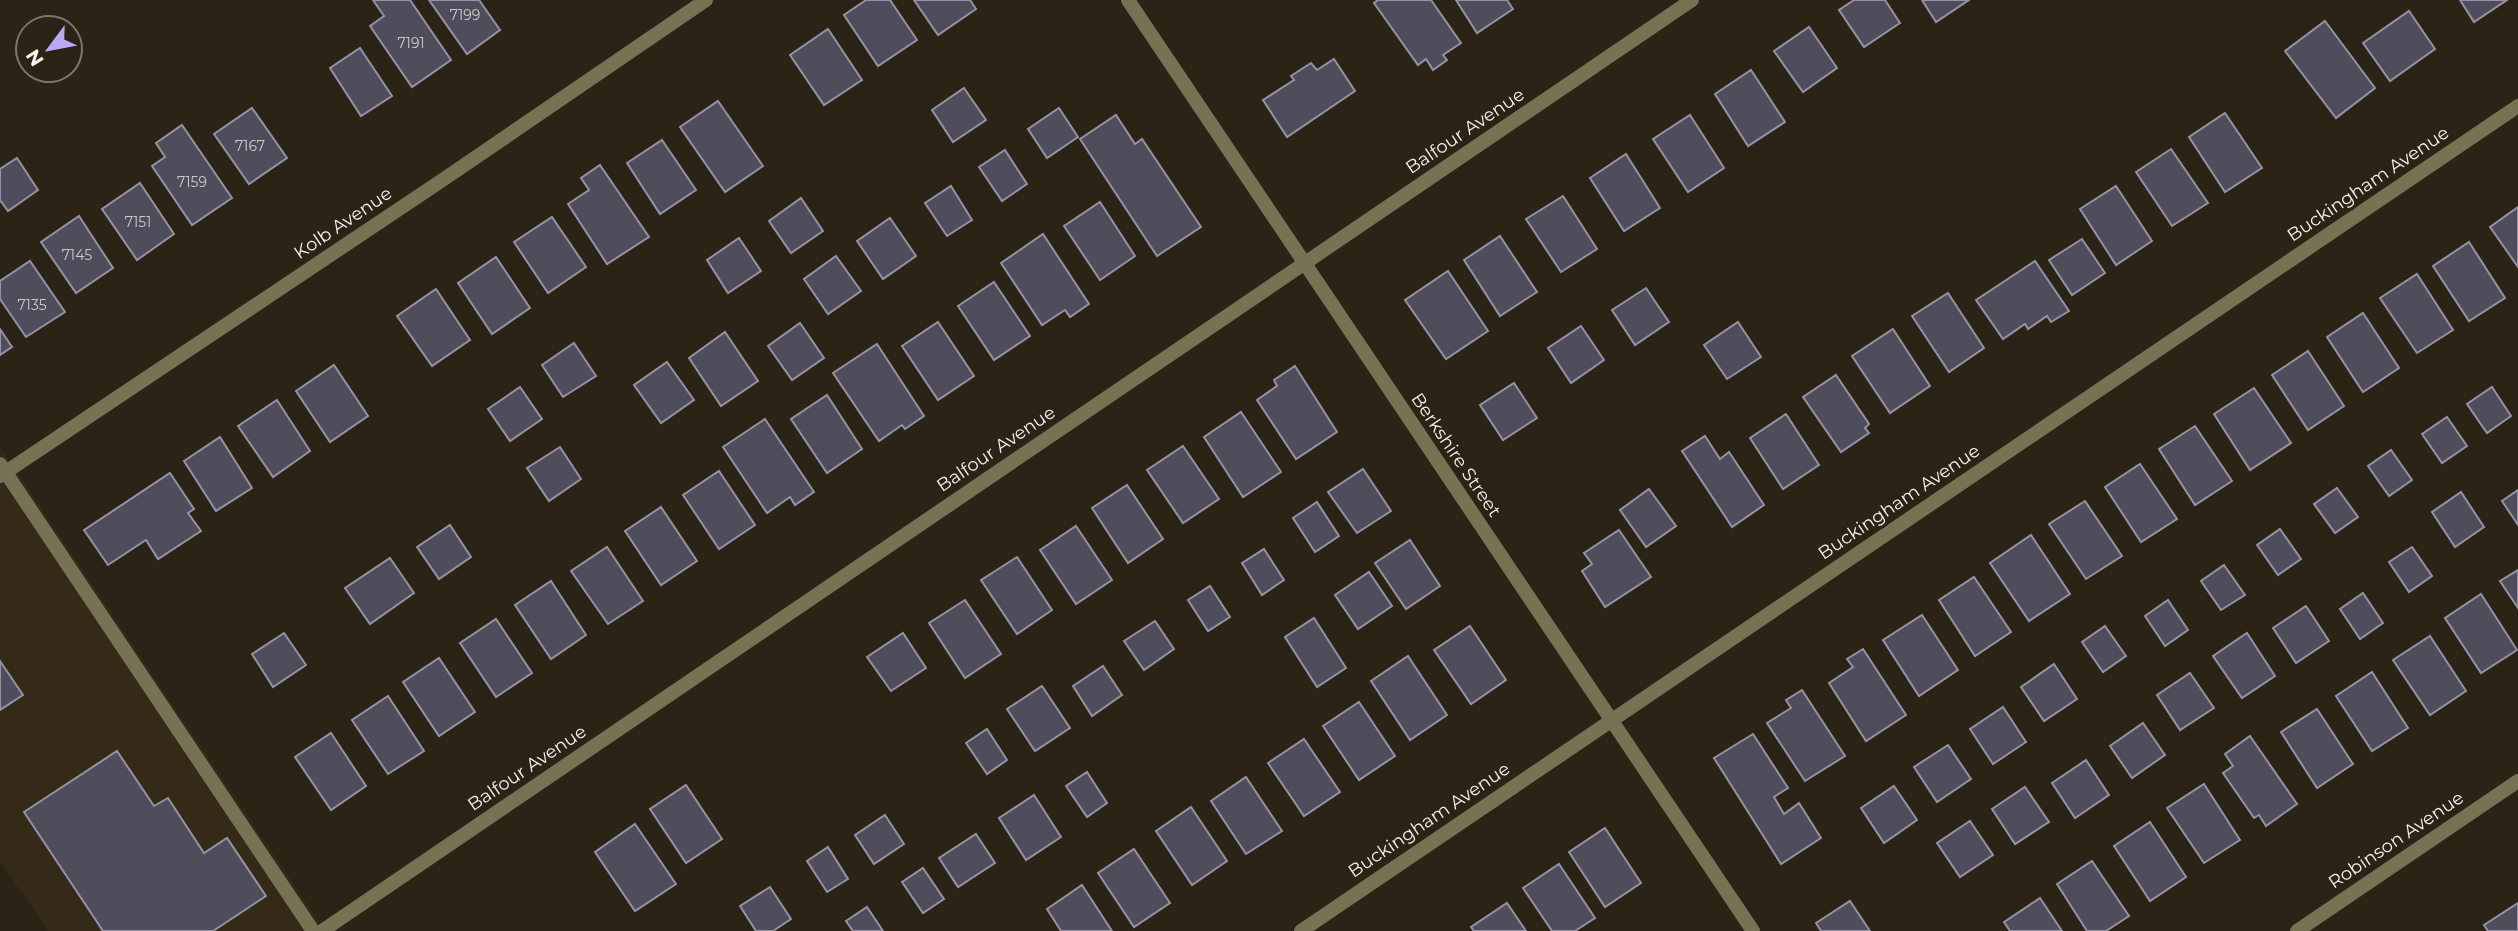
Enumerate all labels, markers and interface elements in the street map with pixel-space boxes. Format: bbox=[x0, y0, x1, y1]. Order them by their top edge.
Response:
house number: 7199 bbox=[450, 6, 480, 24]
north arrow bbox=[14, 14, 84, 84]
house number: 7191 bbox=[397, 34, 425, 52]
text: N bbox=[21, 45, 49, 70]
street label: Balfour Avenue bbox=[1402, 83, 1529, 179]
street label: Buckingham Avenue bbox=[2283, 122, 2453, 246]
house number: 7167 bbox=[235, 137, 265, 155]
house number: 7159 bbox=[177, 173, 207, 191]
street label: Kolb Avenue bbox=[290, 182, 396, 264]
house number: 7151 bbox=[125, 213, 151, 231]
house number: 7145 bbox=[62, 246, 92, 264]
house number: 7135 bbox=[17, 296, 47, 314]
street label: Berkshire Street bbox=[1406, 389, 1506, 521]
street label: Balfour Avenue bbox=[933, 401, 1060, 497]
street label: Buckingham Avenue bbox=[1814, 440, 1984, 564]
street label: Balfour Avenue bbox=[464, 720, 591, 816]
street label: Buckingham Avenue bbox=[1344, 758, 1514, 882]
street label: Robinson Avenue bbox=[2324, 787, 2468, 893]

